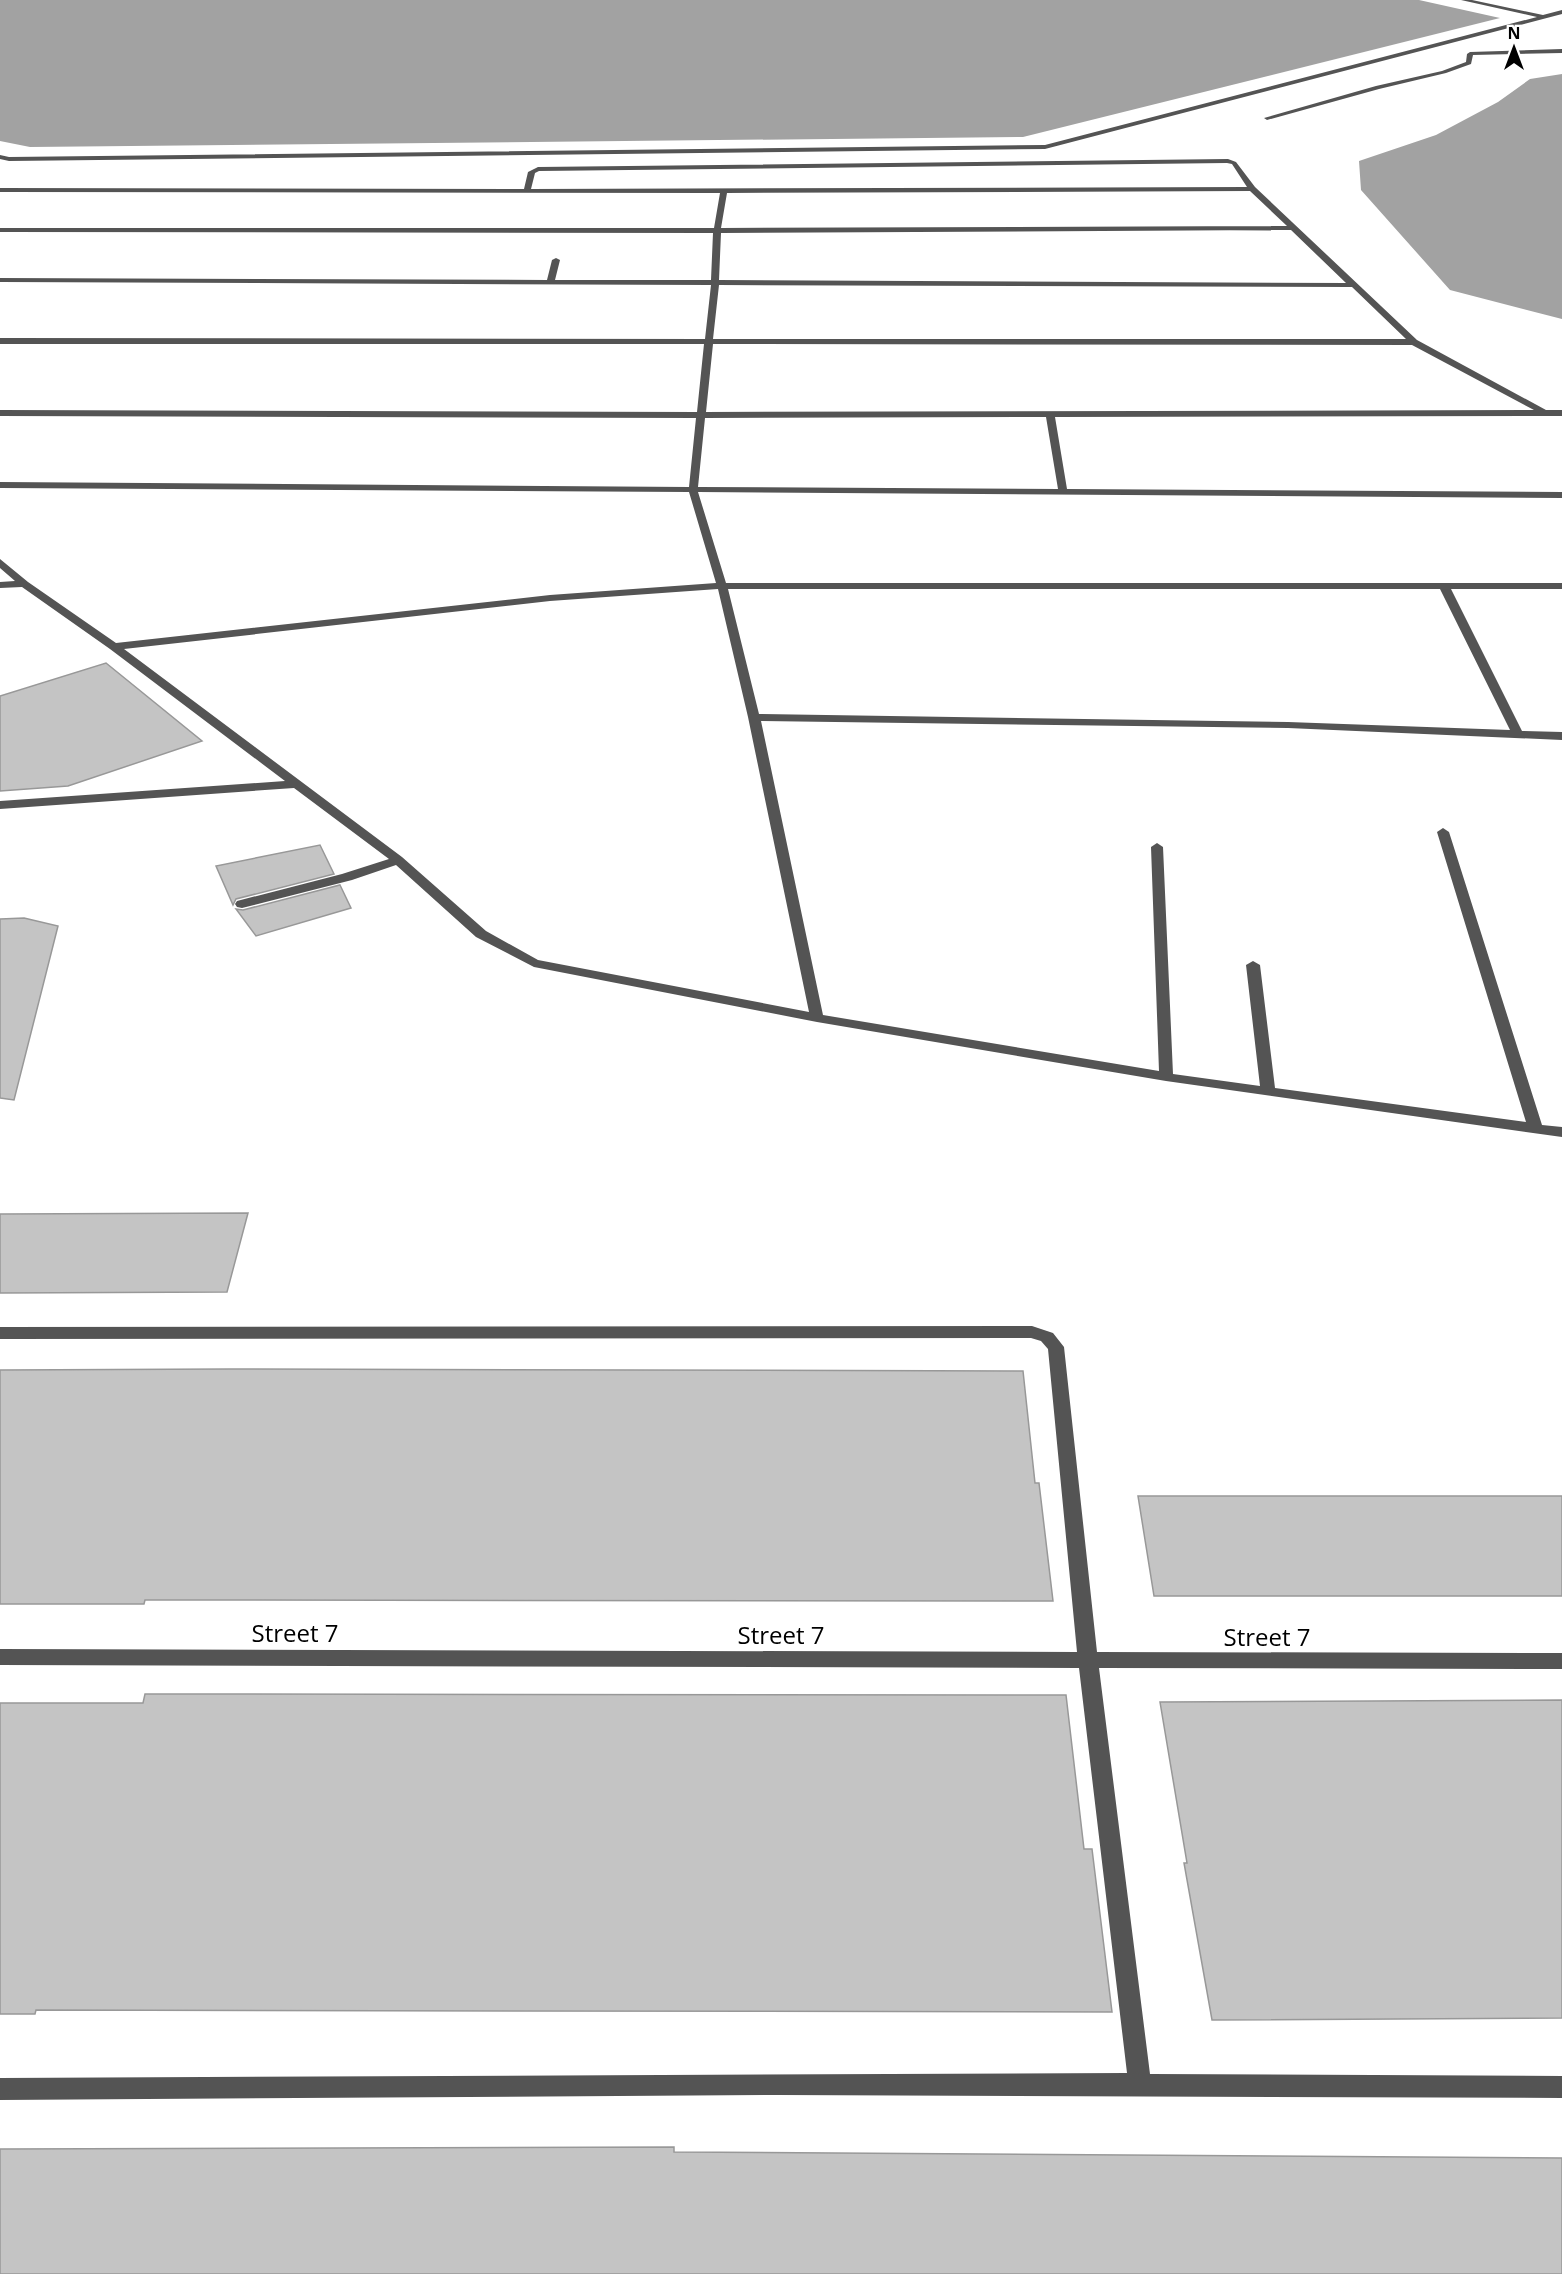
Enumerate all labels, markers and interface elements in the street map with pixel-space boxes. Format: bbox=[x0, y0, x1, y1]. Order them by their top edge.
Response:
north arrow bbox=[1484, 18, 1544, 78]
text: N bbox=[1507, 22, 1521, 44]
street label: Street 7 bbox=[252, 1616, 339, 1649]
street label: Street 7 bbox=[738, 1618, 825, 1651]
street label: Street 7 bbox=[1224, 1620, 1311, 1653]

